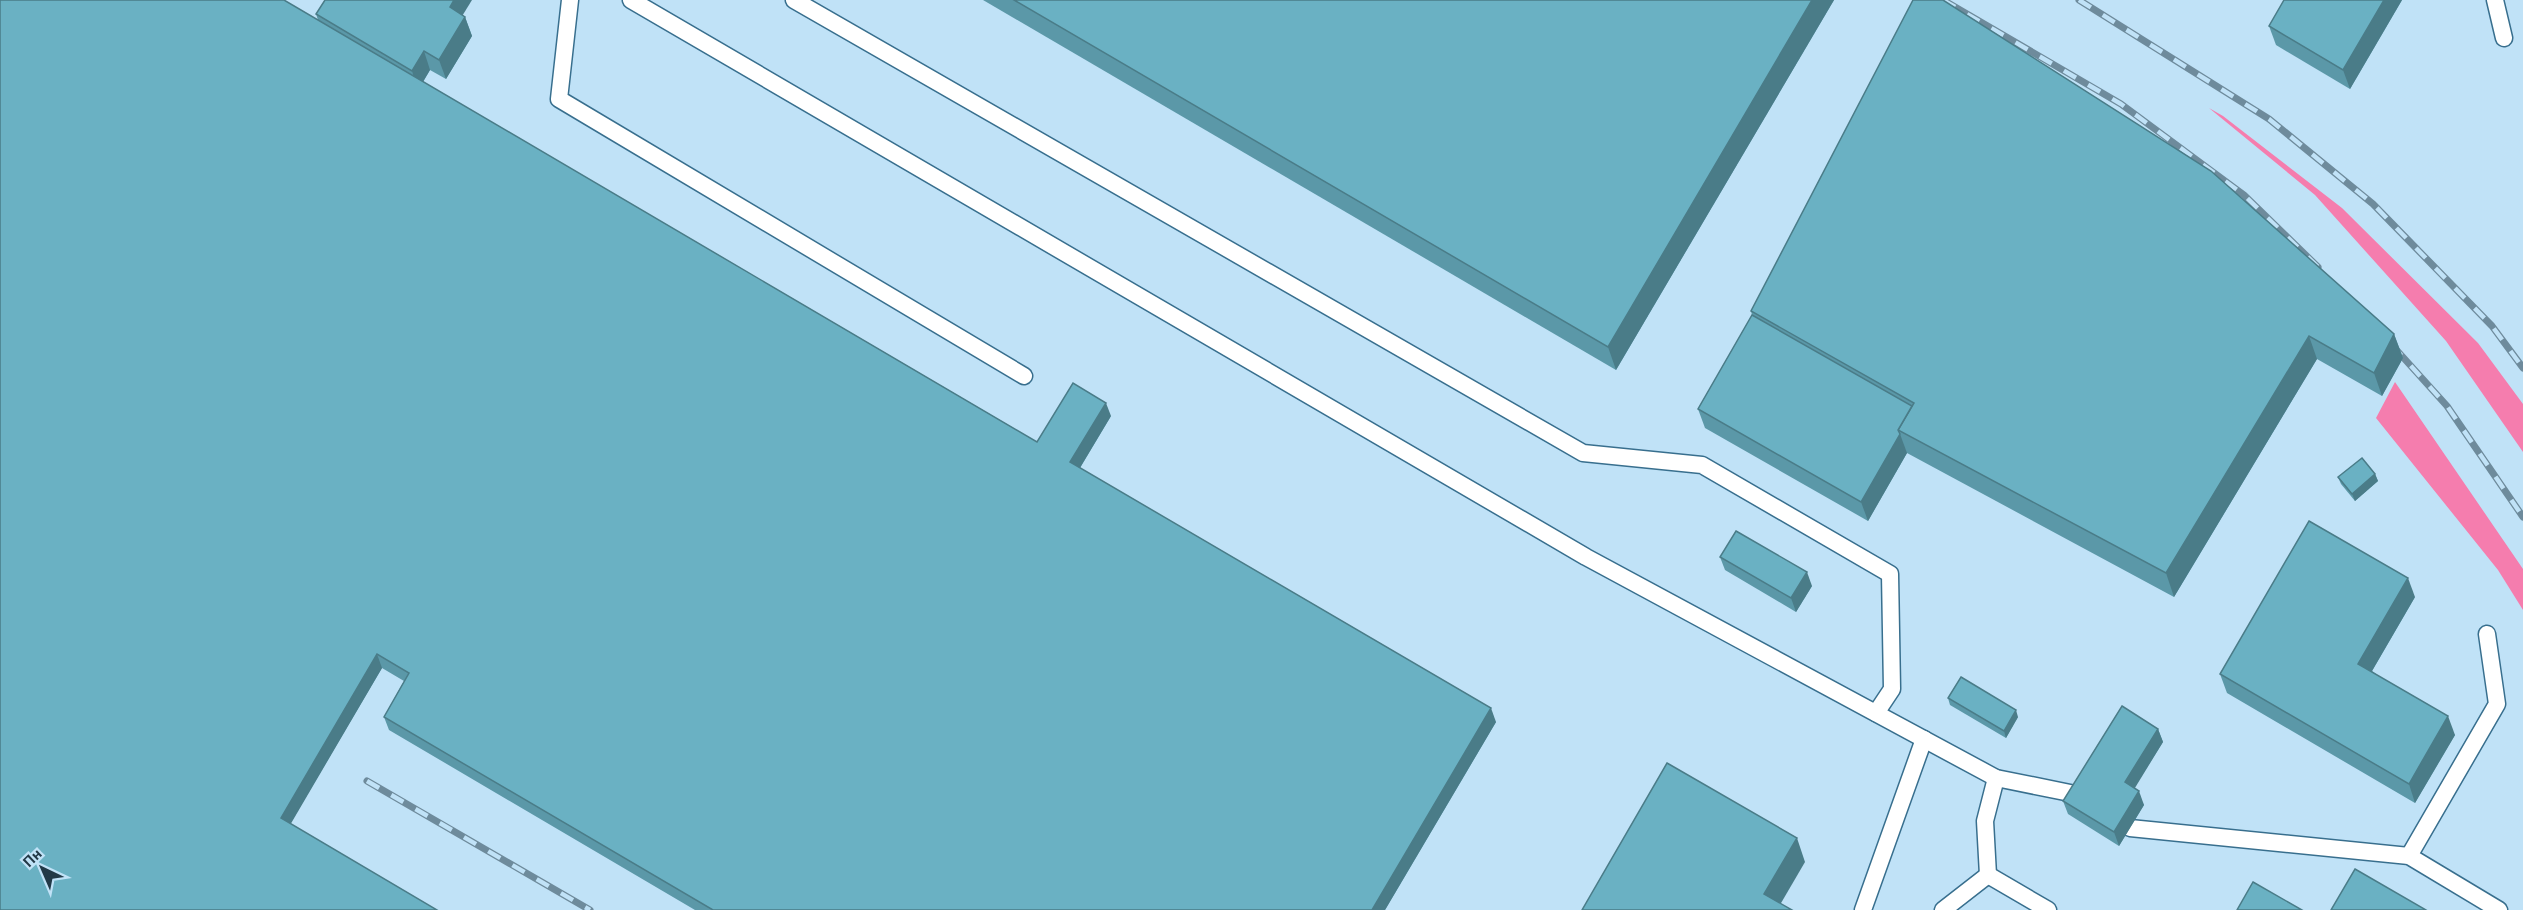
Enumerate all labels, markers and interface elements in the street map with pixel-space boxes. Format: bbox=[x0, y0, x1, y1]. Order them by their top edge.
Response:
north arrow bbox=[12, 838, 72, 898]
text: Пн bbox=[20, 845, 45, 870]

